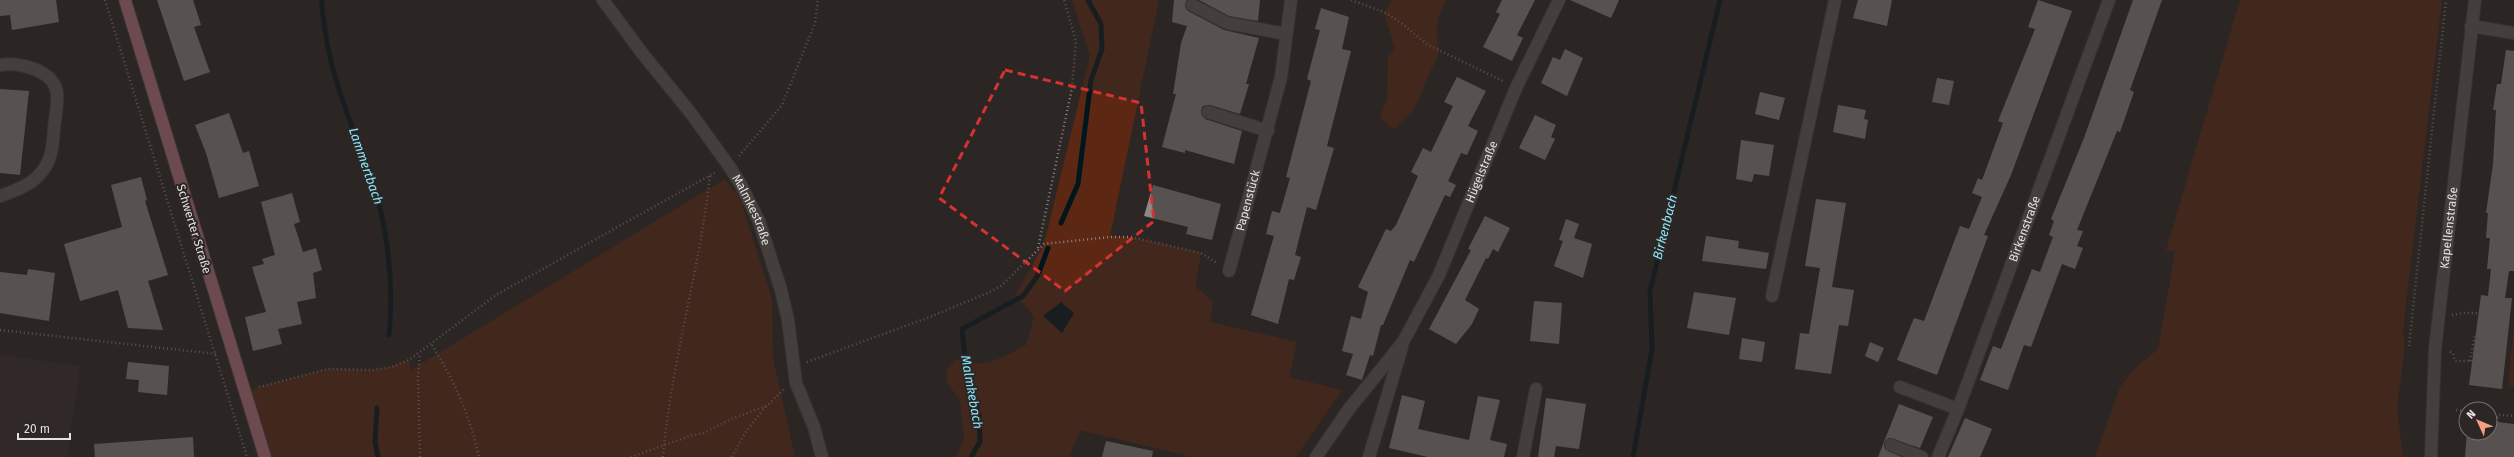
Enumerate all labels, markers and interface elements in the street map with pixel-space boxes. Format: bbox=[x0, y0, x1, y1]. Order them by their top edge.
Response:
water label: Lammertbach bbox=[346, 126, 386, 206]
street label: Hügelstraße bbox=[1463, 139, 1500, 205]
street label: Papenstück bbox=[1233, 168, 1263, 232]
street label: Malmkestraße bbox=[729, 172, 773, 247]
street label: Schwerter Straße bbox=[174, 183, 214, 275]
street label: Kapellenstraße bbox=[2437, 186, 2461, 269]
water label: Birkenbach bbox=[1650, 193, 1680, 261]
street label: Birkenstraße bbox=[2006, 194, 2043, 264]
water label: Malmkebach bbox=[958, 354, 986, 430]
north arrow bbox=[2458, 401, 2498, 441]
text: N bbox=[2464, 407, 2478, 422]
scale bar bbox=[18, 415, 70, 441]
text: 20 m bbox=[24, 422, 50, 436]

